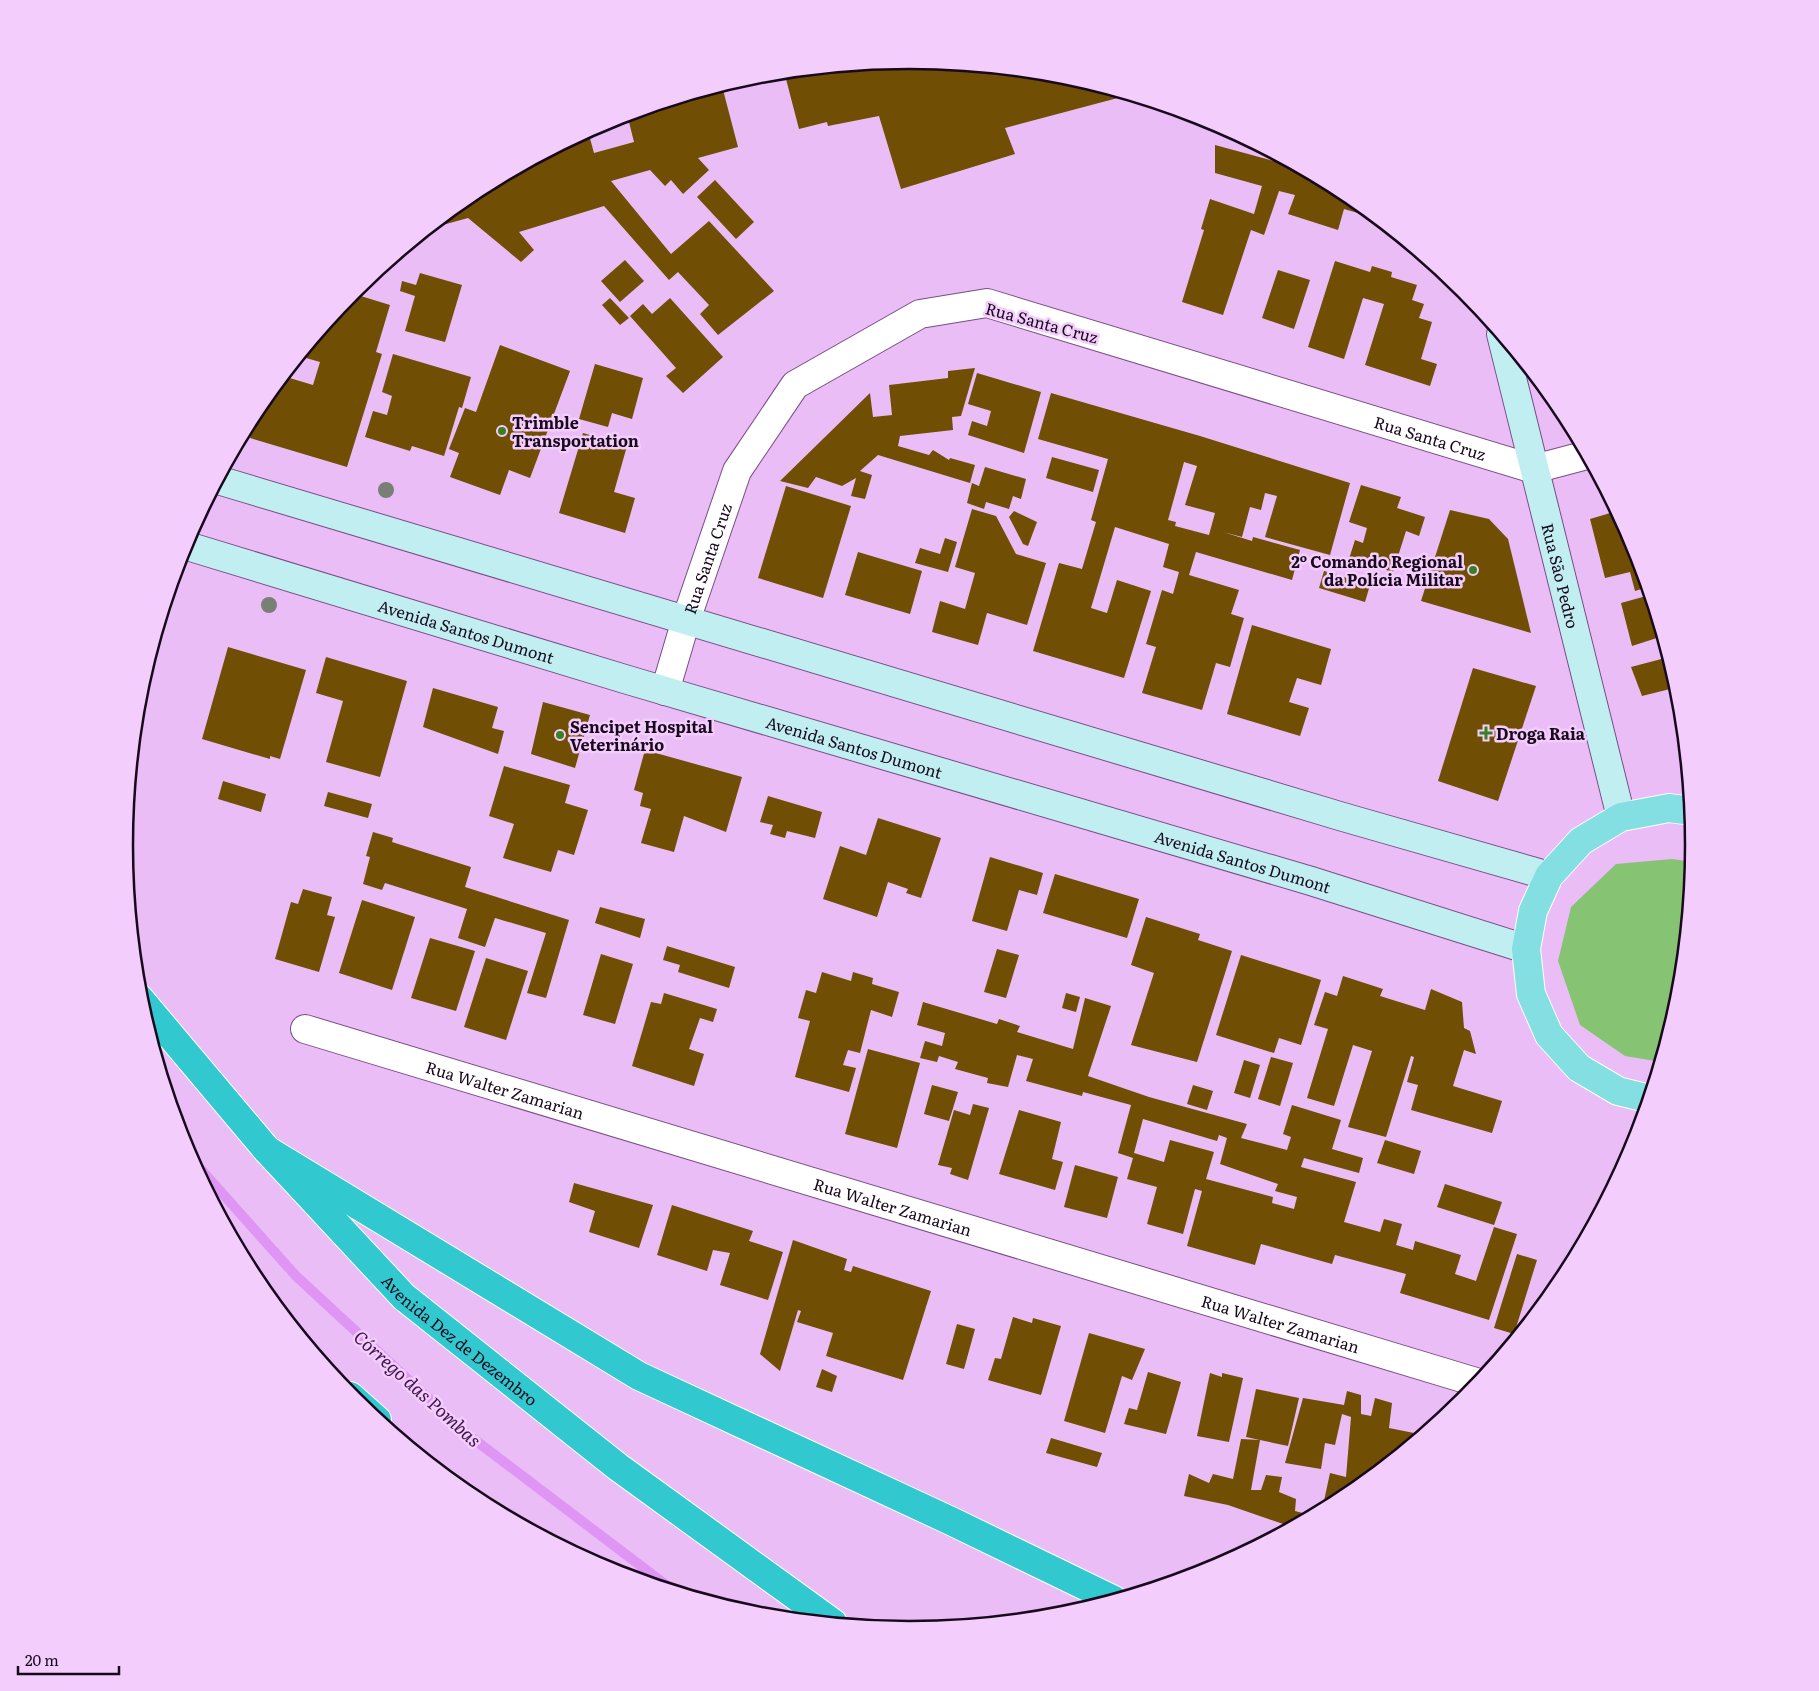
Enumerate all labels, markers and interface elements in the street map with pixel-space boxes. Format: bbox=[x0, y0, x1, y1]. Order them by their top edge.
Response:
street label: Rua Santa Cruz bbox=[983, 295, 1101, 349]
street label: Rua Santa Cruz bbox=[1371, 409, 1489, 466]
place label: Trimble Transportation bbox=[512, 410, 639, 452]
marker: Trimble Transportation bbox=[496, 425, 508, 437]
street label: Rua Santa Cruz bbox=[677, 500, 737, 617]
street label: Rua São Pedro bbox=[1536, 520, 1586, 631]
place label: 2º Comando Regional da Polícia Militar bbox=[1291, 549, 1463, 591]
marker: 2º Comando Regional da Polícia Militar bbox=[1467, 564, 1479, 576]
street label: Avenida Santos Dumont bbox=[375, 593, 558, 669]
street label: Avenida Santos Dumont bbox=[763, 709, 946, 784]
place label: Sencipet Hospital Veterinário bbox=[570, 714, 713, 756]
place label: Droga Raia bbox=[1496, 721, 1586, 745]
marker: Droga Raia bbox=[1480, 727, 1492, 739]
marker: Sencipet Hospital Veterinário bbox=[554, 729, 566, 741]
street label: Avenida Santos Dumont bbox=[1152, 824, 1335, 899]
street label: Rua Walter Zamarian bbox=[423, 1054, 588, 1125]
street label: Rua Walter Zamarian bbox=[811, 1171, 975, 1242]
street label: Avenida Dez de Dezembro bbox=[377, 1269, 543, 1411]
street label: Rua Walter Zamarian bbox=[1199, 1288, 1363, 1358]
water label: Córrego das Pombas bbox=[348, 1323, 488, 1453]
scale bar bbox=[18, 1644, 119, 1676]
text: 20 m bbox=[25, 1648, 59, 1671]

